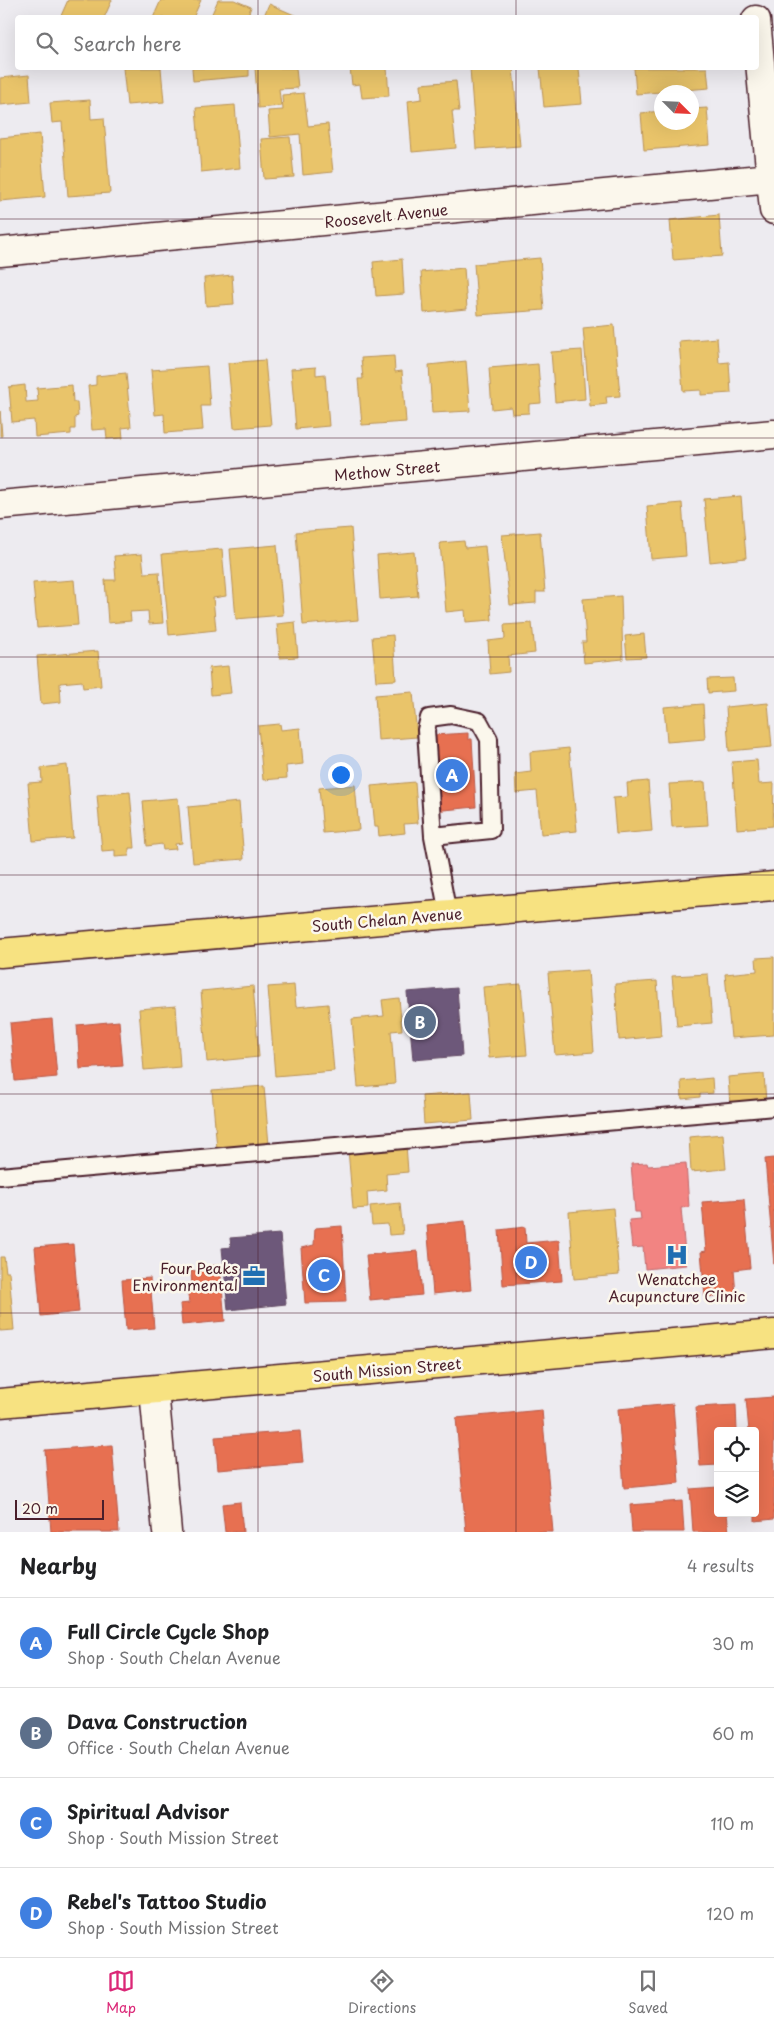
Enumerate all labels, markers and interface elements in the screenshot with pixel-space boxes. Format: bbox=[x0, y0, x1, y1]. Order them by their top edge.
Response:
search box bbox=[15, 15, 759, 70]
icon: search bbox=[33, 29, 61, 57]
text: Search here bbox=[73, 29, 182, 57]
north arrow bbox=[654, 85, 699, 130]
street label: Roosevelt Avenue bbox=[323, 197, 449, 233]
street label: Methow Street bbox=[333, 454, 441, 486]
pin: A bbox=[436, 756, 468, 794]
your location bbox=[328, 762, 354, 788]
street label: South Chelan Avenue bbox=[311, 901, 463, 937]
pin: B bbox=[404, 1003, 436, 1041]
hospital icon: Wenatchee Acupuncture Clinic bbox=[664, 1242, 690, 1268]
pin: D bbox=[515, 1243, 547, 1281]
place label: Four Peaks Environmental bbox=[132, 1256, 238, 1296]
pin: C bbox=[308, 1256, 340, 1294]
office icon: Four Peaks Environmental bbox=[241, 1263, 267, 1289]
place label: Wenatchee Acupuncture Clinic bbox=[609, 1267, 746, 1307]
street label: South Mission Street bbox=[312, 1351, 462, 1387]
map controls bbox=[714, 1427, 759, 1517]
button: locate bbox=[714, 1427, 759, 1472]
button: layers bbox=[714, 1472, 759, 1517]
scale bar bbox=[15, 1497, 104, 1520]
text: 20 m bbox=[22, 1498, 58, 1519]
text: Nearby bbox=[20, 1549, 97, 1581]
text: 4 results bbox=[687, 1553, 754, 1577]
text: Full Circle Cycle Shop bbox=[67, 1617, 269, 1645]
text: A bbox=[30, 1631, 42, 1655]
text: 30 m bbox=[712, 1631, 754, 1655]
text: Shop · South Chelan Avenue bbox=[67, 1645, 281, 1669]
text: Dava Construction bbox=[67, 1707, 247, 1735]
text: B bbox=[31, 1721, 41, 1745]
text: 60 m bbox=[712, 1721, 754, 1745]
text: Office · South Chelan Avenue bbox=[67, 1735, 290, 1759]
text: Spiritual Advisor bbox=[67, 1797, 229, 1825]
text: C bbox=[30, 1811, 42, 1835]
text: 110 m bbox=[711, 1811, 754, 1835]
text: Shop · South Mission Street bbox=[67, 1825, 279, 1849]
text: Rebel's Tattoo Studio bbox=[67, 1887, 267, 1915]
text: D bbox=[30, 1901, 42, 1925]
text: 120 m bbox=[707, 1901, 754, 1925]
text: Shop · South Mission Street bbox=[67, 1915, 279, 1939]
tab: Map bbox=[106, 1967, 136, 2018]
tab: Directions bbox=[348, 1967, 416, 2018]
tab: Saved bbox=[628, 1967, 668, 2018]

